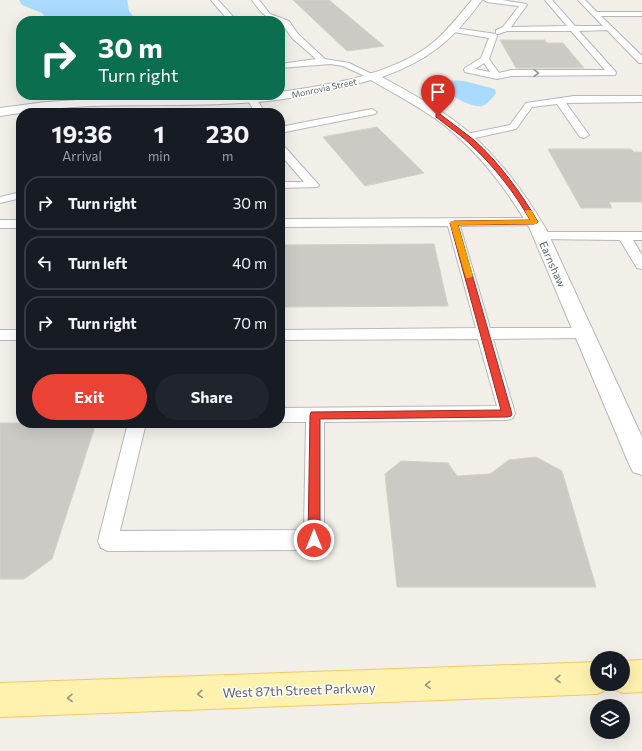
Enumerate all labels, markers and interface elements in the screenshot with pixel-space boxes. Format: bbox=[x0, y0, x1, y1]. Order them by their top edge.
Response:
text: 30 m bbox=[98, 30, 163, 64]
icon: right bbox=[32, 32, 84, 84]
text: Turn right bbox=[98, 64, 178, 86]
one-way arrow bbox=[533, 69, 539, 77]
pin bbox=[421, 75, 455, 116]
street label: Monrovia Street bbox=[290, 76, 358, 100]
icon: arrive bbox=[427, 81, 449, 103]
text: 19:36 bbox=[52, 119, 112, 148]
text: 1 bbox=[154, 119, 165, 148]
text: 230 bbox=[206, 119, 249, 148]
text: Arrival bbox=[62, 148, 102, 164]
text: min bbox=[148, 148, 170, 164]
text: m bbox=[222, 148, 233, 164]
icon: right bbox=[34, 192, 56, 214]
text: Turn right bbox=[68, 194, 137, 212]
text: 30 m bbox=[233, 194, 267, 212]
street label: Earnshaw bbox=[537, 239, 569, 289]
icon: left bbox=[34, 252, 56, 274]
text: Turn left bbox=[68, 254, 127, 272]
text: 40 m bbox=[232, 254, 267, 272]
icon: right bbox=[34, 312, 56, 334]
text: Turn right bbox=[68, 314, 137, 332]
text: 70 m bbox=[233, 314, 267, 332]
button: Exit bbox=[32, 374, 147, 420]
button: Share bbox=[155, 374, 269, 420]
position arrow bbox=[293, 519, 335, 561]
map controls bbox=[590, 651, 630, 739]
button: sound bbox=[590, 651, 630, 691]
one-way arrow bbox=[555, 675, 561, 684]
street label: West 87th Street Parkway bbox=[222, 679, 376, 701]
one-way arrow bbox=[425, 680, 431, 689]
one-way arrow bbox=[197, 689, 203, 698]
one-way arrow bbox=[67, 694, 73, 702]
button: layers bbox=[590, 699, 630, 739]

